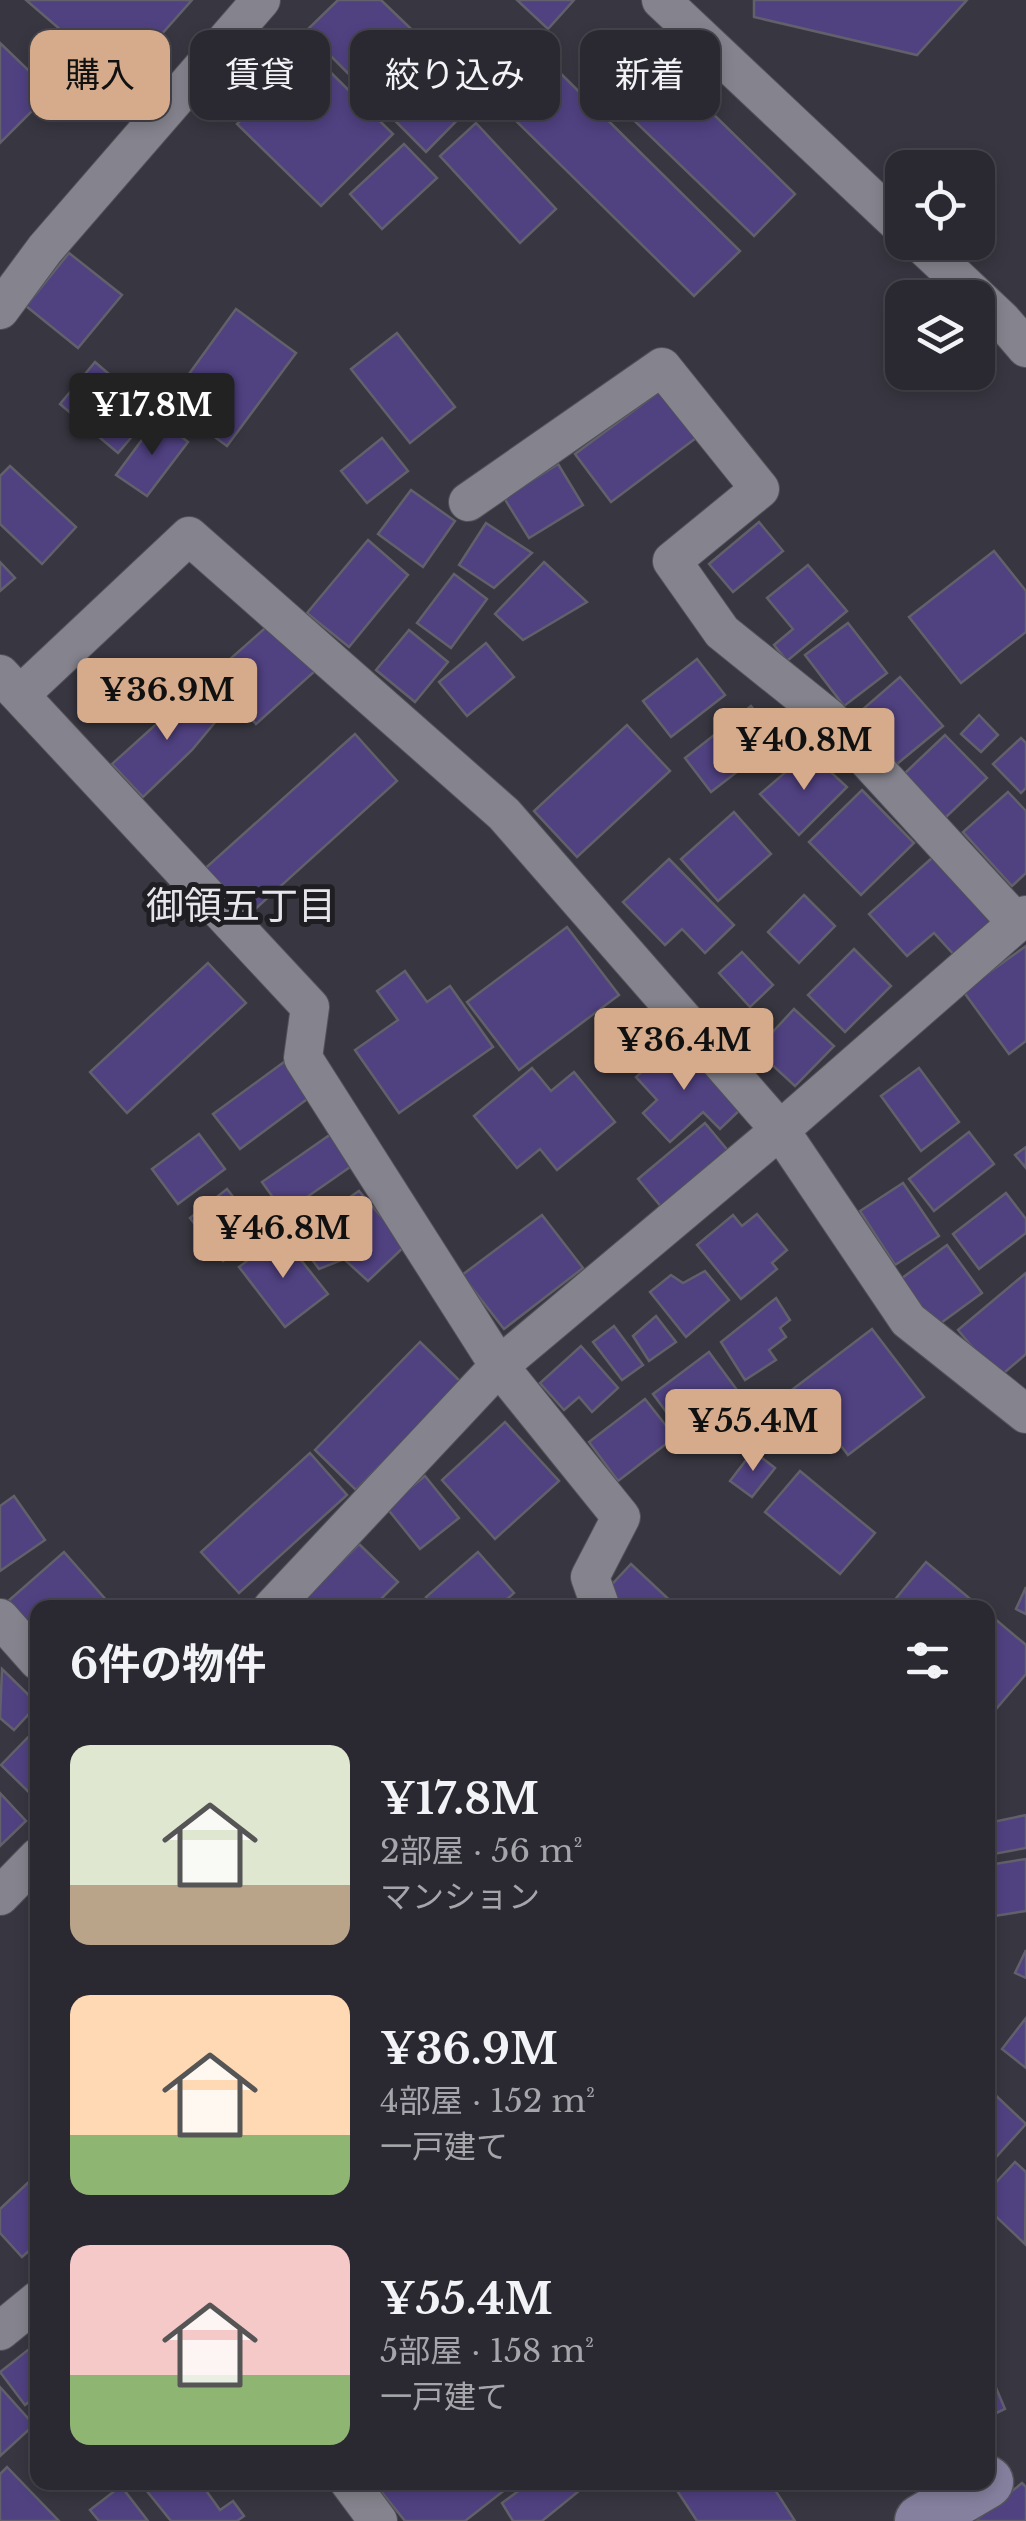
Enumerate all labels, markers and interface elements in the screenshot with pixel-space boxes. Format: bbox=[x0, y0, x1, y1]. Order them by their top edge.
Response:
chip: 購入 bbox=[30, 30, 170, 120]
chip: 賃貸 bbox=[190, 30, 330, 120]
chip: 絞り込み bbox=[350, 30, 560, 120]
chip: 新着 bbox=[580, 30, 720, 120]
map controls bbox=[885, 150, 995, 390]
button: locate bbox=[885, 150, 995, 260]
button: layers bbox=[885, 280, 995, 390]
pin: ¥17.8M bbox=[71, 373, 233, 458]
text: ¥17.8M bbox=[91, 385, 213, 425]
pin: ¥36.9M bbox=[86, 658, 248, 743]
text: ¥36.9M bbox=[99, 670, 235, 710]
pin: ¥40.8M bbox=[723, 708, 885, 793]
text: ¥40.8M bbox=[735, 720, 873, 760]
district label: 御領五丁目 bbox=[146, 882, 336, 929]
pin: ¥36.4M bbox=[603, 1008, 765, 1093]
text: ¥36.4M bbox=[616, 1020, 752, 1060]
pin: ¥46.8M bbox=[202, 1196, 364, 1281]
text: ¥46.8M bbox=[215, 1208, 351, 1248]
pin: ¥55.4M bbox=[672, 1389, 834, 1474]
text: ¥55.4M bbox=[687, 1401, 819, 1441]
icon: filters bbox=[900, 1633, 955, 1688]
text: 6件の物件 bbox=[70, 1638, 266, 1690]
text: ¥17.8M bbox=[380, 1773, 539, 1825]
icon: home bbox=[150, 1785, 270, 1905]
text: 2部屋 · 56 m² bbox=[380, 1831, 583, 1871]
text: マンション bbox=[380, 1877, 540, 1917]
text: ¥36.9M bbox=[380, 2023, 558, 2075]
icon: home bbox=[150, 2035, 270, 2155]
text: 4部屋 · 152 m² bbox=[380, 2081, 595, 2121]
text: 一戸建て bbox=[380, 2127, 508, 2167]
text: ¥55.4M bbox=[380, 2273, 553, 2325]
icon: home bbox=[150, 2285, 270, 2405]
text: 5部屋 · 158 m² bbox=[380, 2331, 594, 2371]
text: 一戸建て bbox=[380, 2377, 508, 2417]

